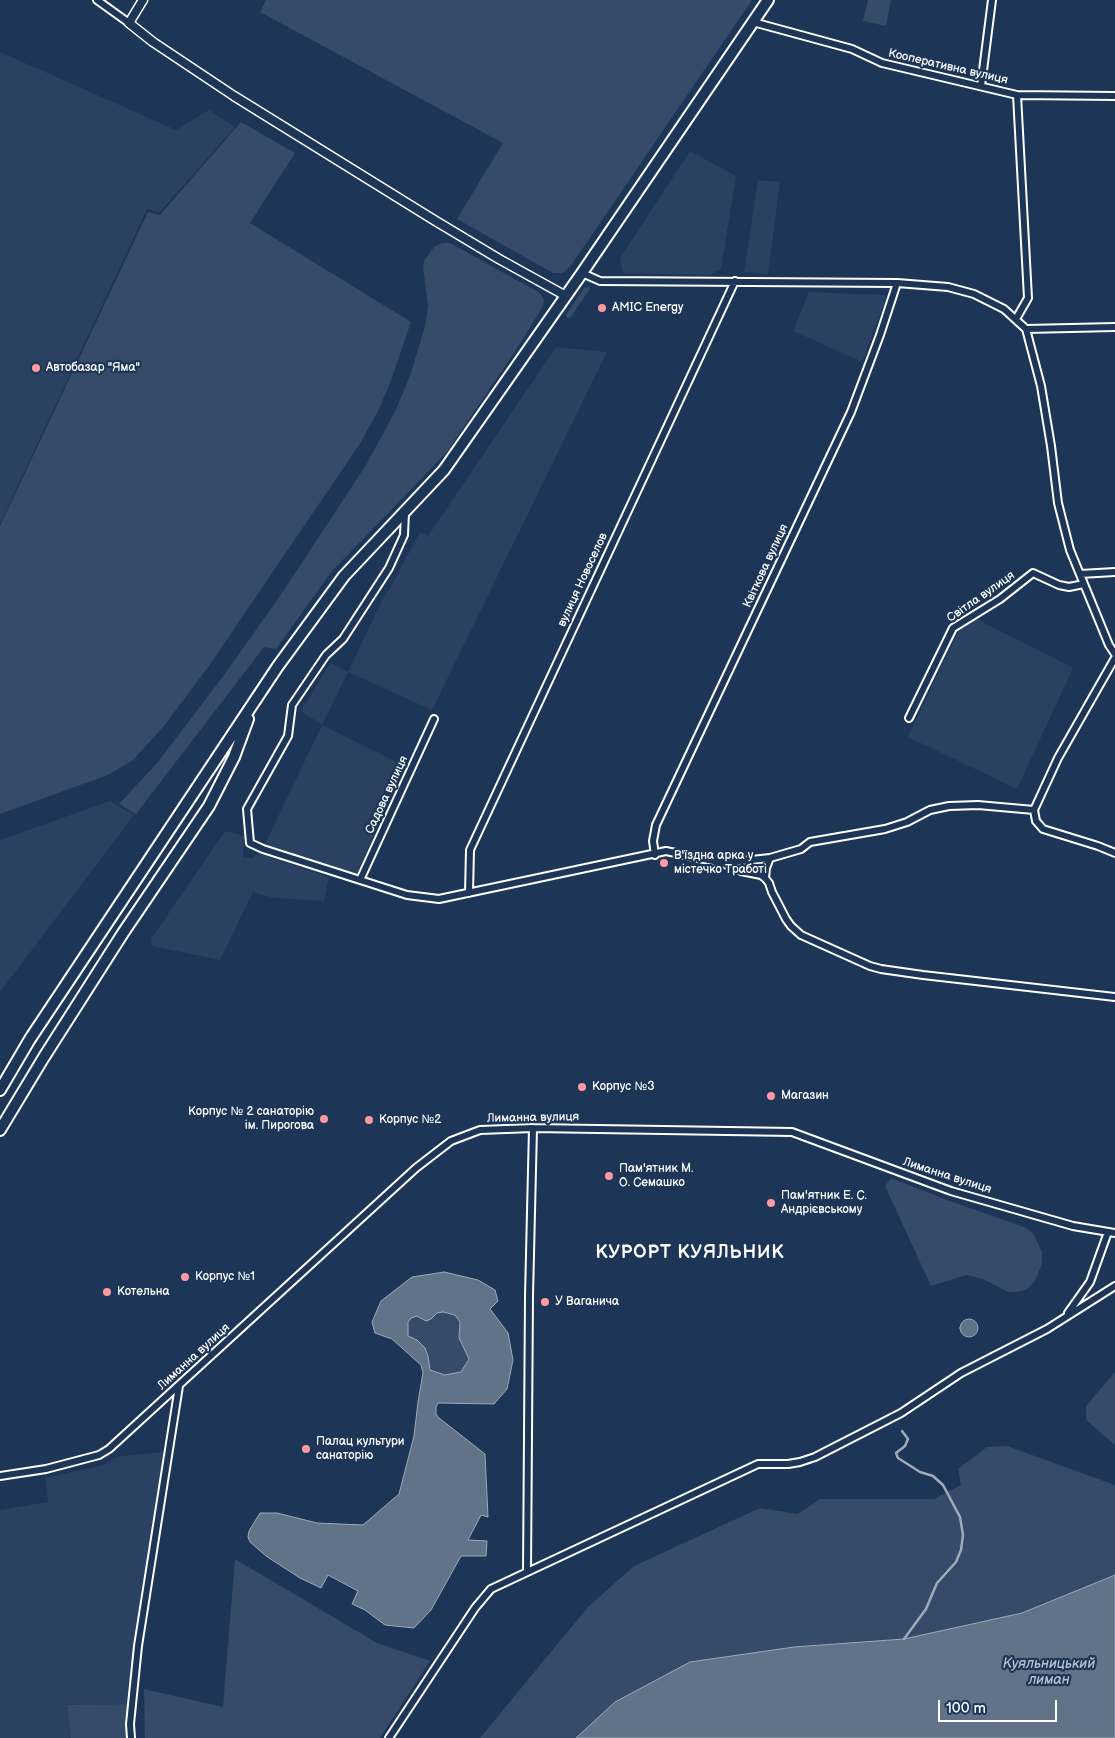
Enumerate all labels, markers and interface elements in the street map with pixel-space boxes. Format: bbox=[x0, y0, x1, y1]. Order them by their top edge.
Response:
street label: Кооперативна вулиця bbox=[887, 46, 1009, 88]
place label: AMIC Energy bbox=[612, 301, 683, 315]
marker: AMIC Energy bbox=[596, 302, 608, 314]
place label: Автобазар "Яма" bbox=[46, 361, 140, 375]
marker: Автобазар "Яма" bbox=[30, 362, 42, 374]
street label: Квіткова вулиця bbox=[740, 522, 792, 610]
street label: вулиця Новоселов bbox=[555, 531, 611, 629]
street label: Світла вулиця bbox=[944, 568, 1018, 626]
street label: Садова вулиця bbox=[363, 754, 411, 836]
place label: В'їздна арка у містечко Тработі bbox=[674, 849, 767, 877]
marker: В'їздна арка у містечко Тработі bbox=[658, 857, 670, 869]
place label: Корпус №3 bbox=[592, 1080, 655, 1094]
marker: Корпус №3 bbox=[576, 1081, 588, 1093]
place label: Магазин bbox=[781, 1089, 829, 1103]
marker: Магазин bbox=[765, 1090, 777, 1102]
place label: Корпус № 2 санаторію ім. Пирогова bbox=[188, 1105, 314, 1133]
street label: Лиманна вулиця bbox=[487, 1110, 579, 1126]
marker: Корпус № 2 санаторію ім. Пирогова bbox=[318, 1113, 330, 1125]
place label: Корпус №2 bbox=[379, 1113, 441, 1127]
marker: Корпус №2 bbox=[363, 1114, 375, 1126]
street label: Лиманна вулиця bbox=[901, 1155, 993, 1197]
place label: Пам'ятник М. О. Семашко bbox=[619, 1162, 693, 1190]
marker: Пам'ятник М. О. Семашко bbox=[603, 1170, 615, 1182]
place label: Пам'ятник Е. С. Андрієвському bbox=[781, 1189, 867, 1217]
marker: Пам'ятник Е. С. Андрієвському bbox=[765, 1197, 777, 1209]
district label: КУРОРТ КУЯЛЬНИК bbox=[594, 1242, 786, 1264]
place label: Корпус №1 bbox=[195, 1270, 255, 1284]
marker: Корпус №1 bbox=[179, 1271, 191, 1283]
place label: Котельна bbox=[117, 1285, 170, 1299]
marker: Котельна bbox=[101, 1286, 113, 1298]
place label: У Ваганича bbox=[555, 1295, 619, 1309]
marker: У Ваганича bbox=[539, 1296, 551, 1308]
street label: Лиманна вулиця bbox=[155, 1321, 233, 1393]
place label: Палац культури санаторію bbox=[316, 1435, 404, 1463]
marker: Палац культури санаторію bbox=[300, 1443, 312, 1455]
water label: Куяльницький лиман bbox=[1003, 1656, 1095, 1688]
scale bar bbox=[940, 1690, 1059, 1722]
text: 100 m bbox=[946, 1699, 986, 1718]

